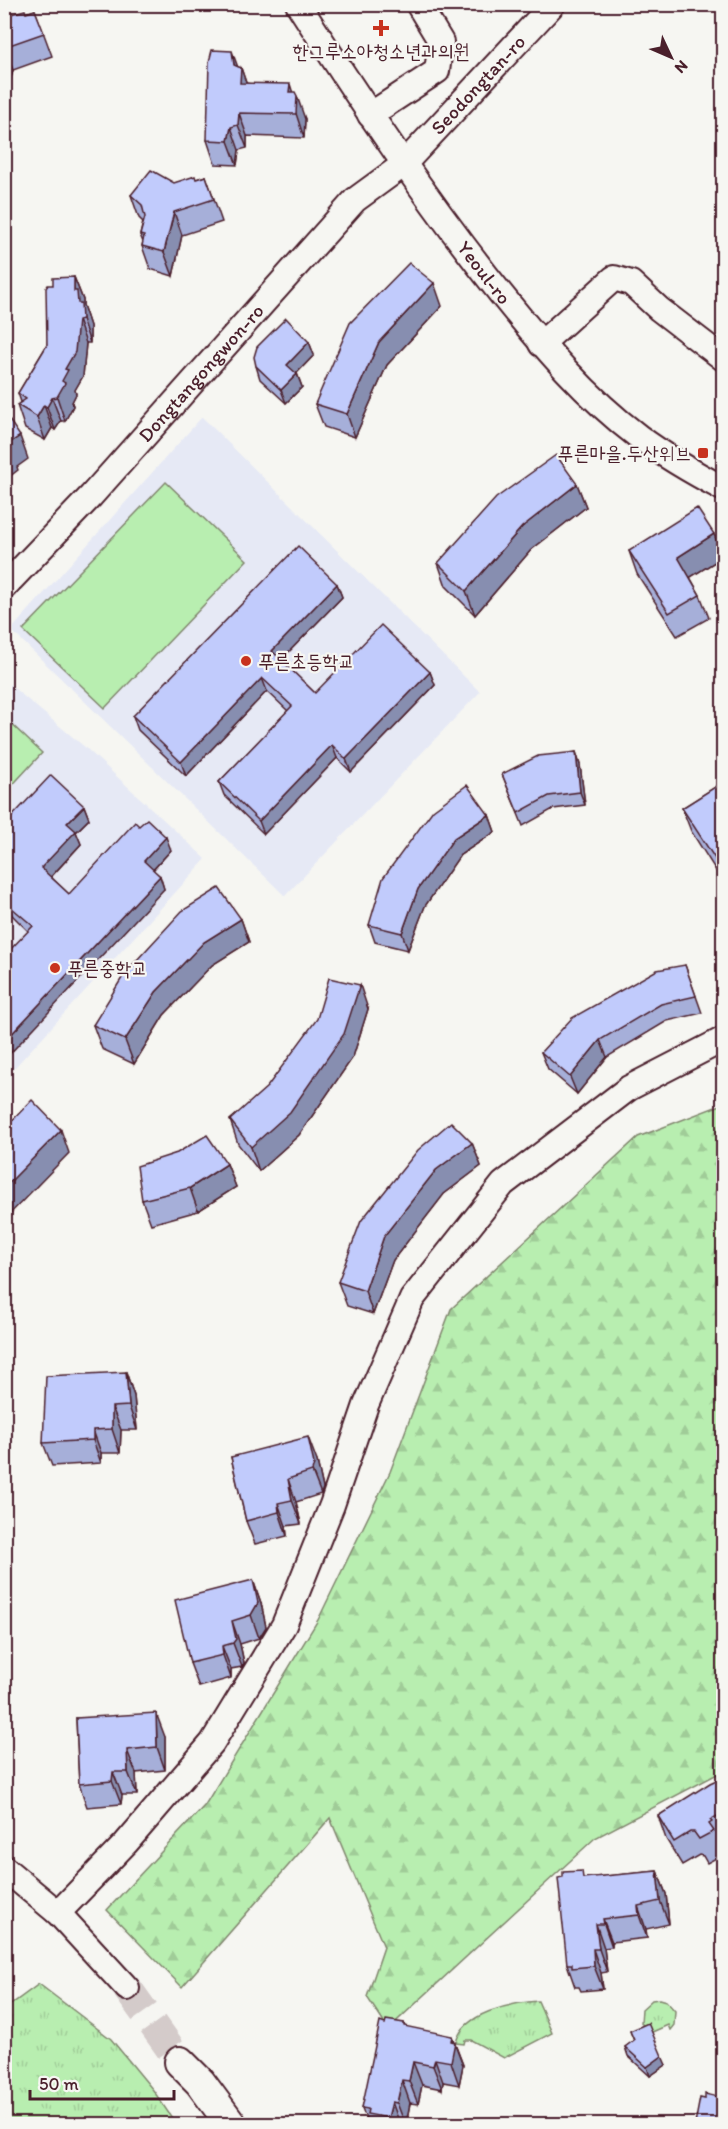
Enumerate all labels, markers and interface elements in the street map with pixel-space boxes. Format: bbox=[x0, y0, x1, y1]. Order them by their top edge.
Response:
marker: 한그루소아청소년과의원 bbox=[372, 19, 390, 37]
north arrow bbox=[641, 27, 701, 87]
street label: Seodongtan-ro bbox=[426, 29, 530, 139]
place label: 한그루소아청소년과의원 bbox=[292, 39, 470, 63]
text: N bbox=[671, 57, 692, 78]
street label: Yeoul-ro bbox=[452, 236, 516, 309]
street label: Dongtangongwon-ro bbox=[133, 299, 269, 447]
place label: 푸른마을.두산위브 bbox=[557, 441, 691, 465]
marker: 푸른마을.두산위브 bbox=[696, 446, 710, 460]
place label: 푸른초등학교 bbox=[258, 649, 355, 673]
marker: 푸른초등학교 bbox=[239, 654, 253, 668]
place label: 푸른중학교 bbox=[67, 956, 147, 980]
marker: 푸른중학교 bbox=[48, 961, 62, 975]
scale bar bbox=[30, 2063, 174, 2101]
text: 50 m bbox=[39, 2073, 79, 2095]

